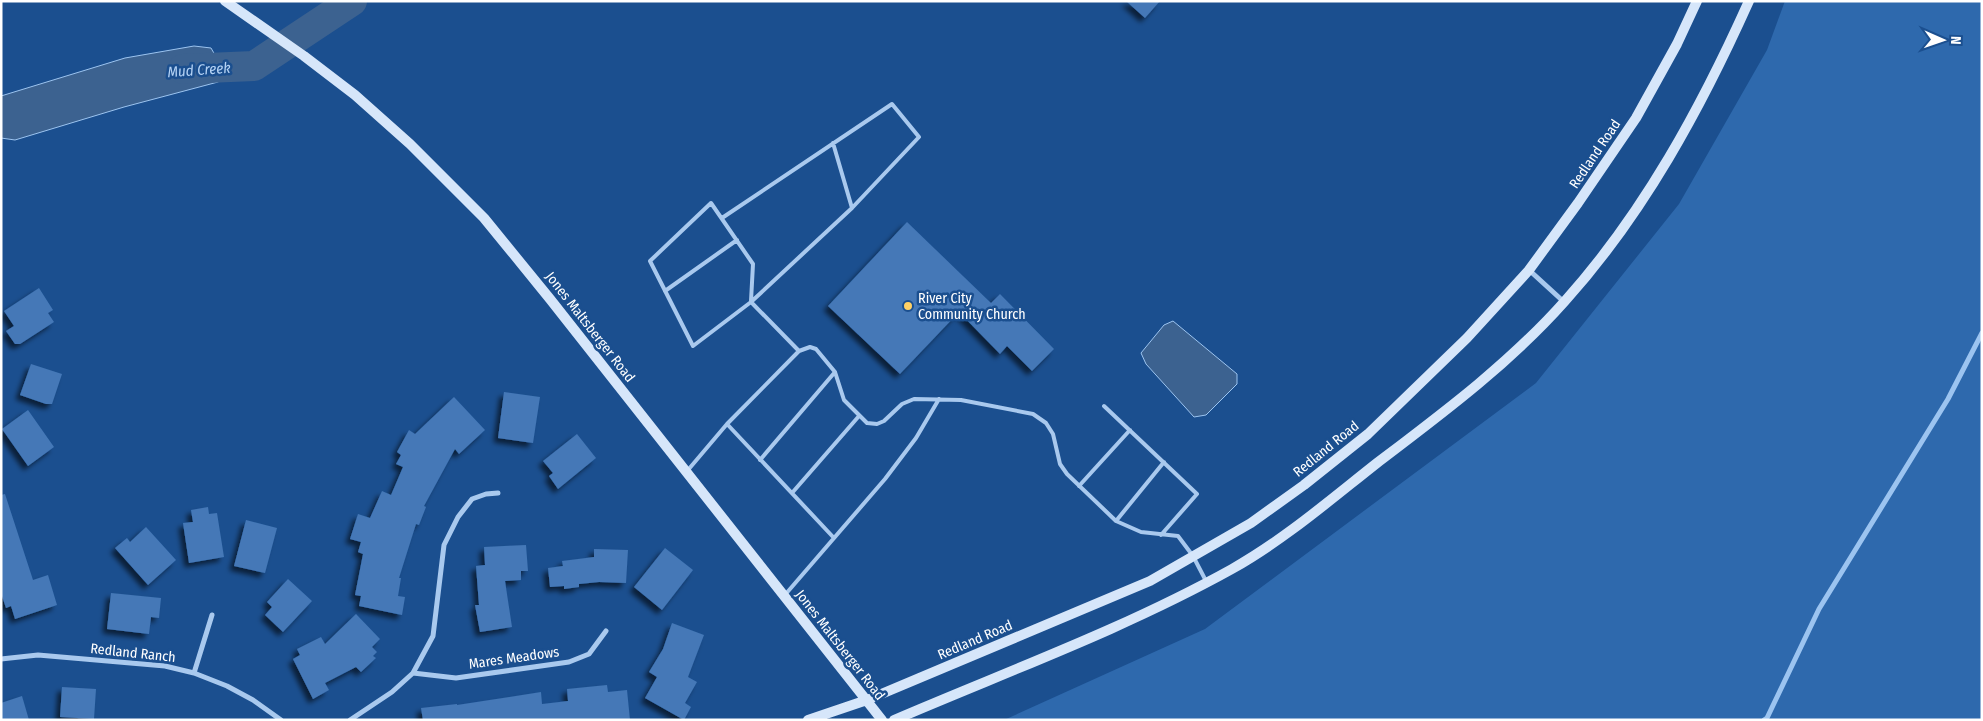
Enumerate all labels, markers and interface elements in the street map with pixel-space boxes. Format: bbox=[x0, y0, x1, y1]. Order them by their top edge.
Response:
north arrow bbox=[1918, 15, 1968, 65]
text: N bbox=[1947, 36, 1964, 45]
water label: Mud Creek bbox=[167, 59, 232, 81]
street label: Redland Road bbox=[1566, 116, 1624, 192]
street label: Jones Maltsberger Road bbox=[542, 268, 638, 386]
place label: River City Community Church bbox=[918, 290, 1026, 323]
marker: River City Community Church bbox=[902, 300, 914, 312]
street label: Redland Road bbox=[1290, 417, 1362, 481]
street label: Jones Maltsberger Road bbox=[792, 586, 888, 704]
street label: Redland Road bbox=[935, 617, 1015, 663]
street label: Redland Ranch bbox=[90, 640, 176, 666]
street label: Mares Meadows bbox=[468, 643, 560, 673]

